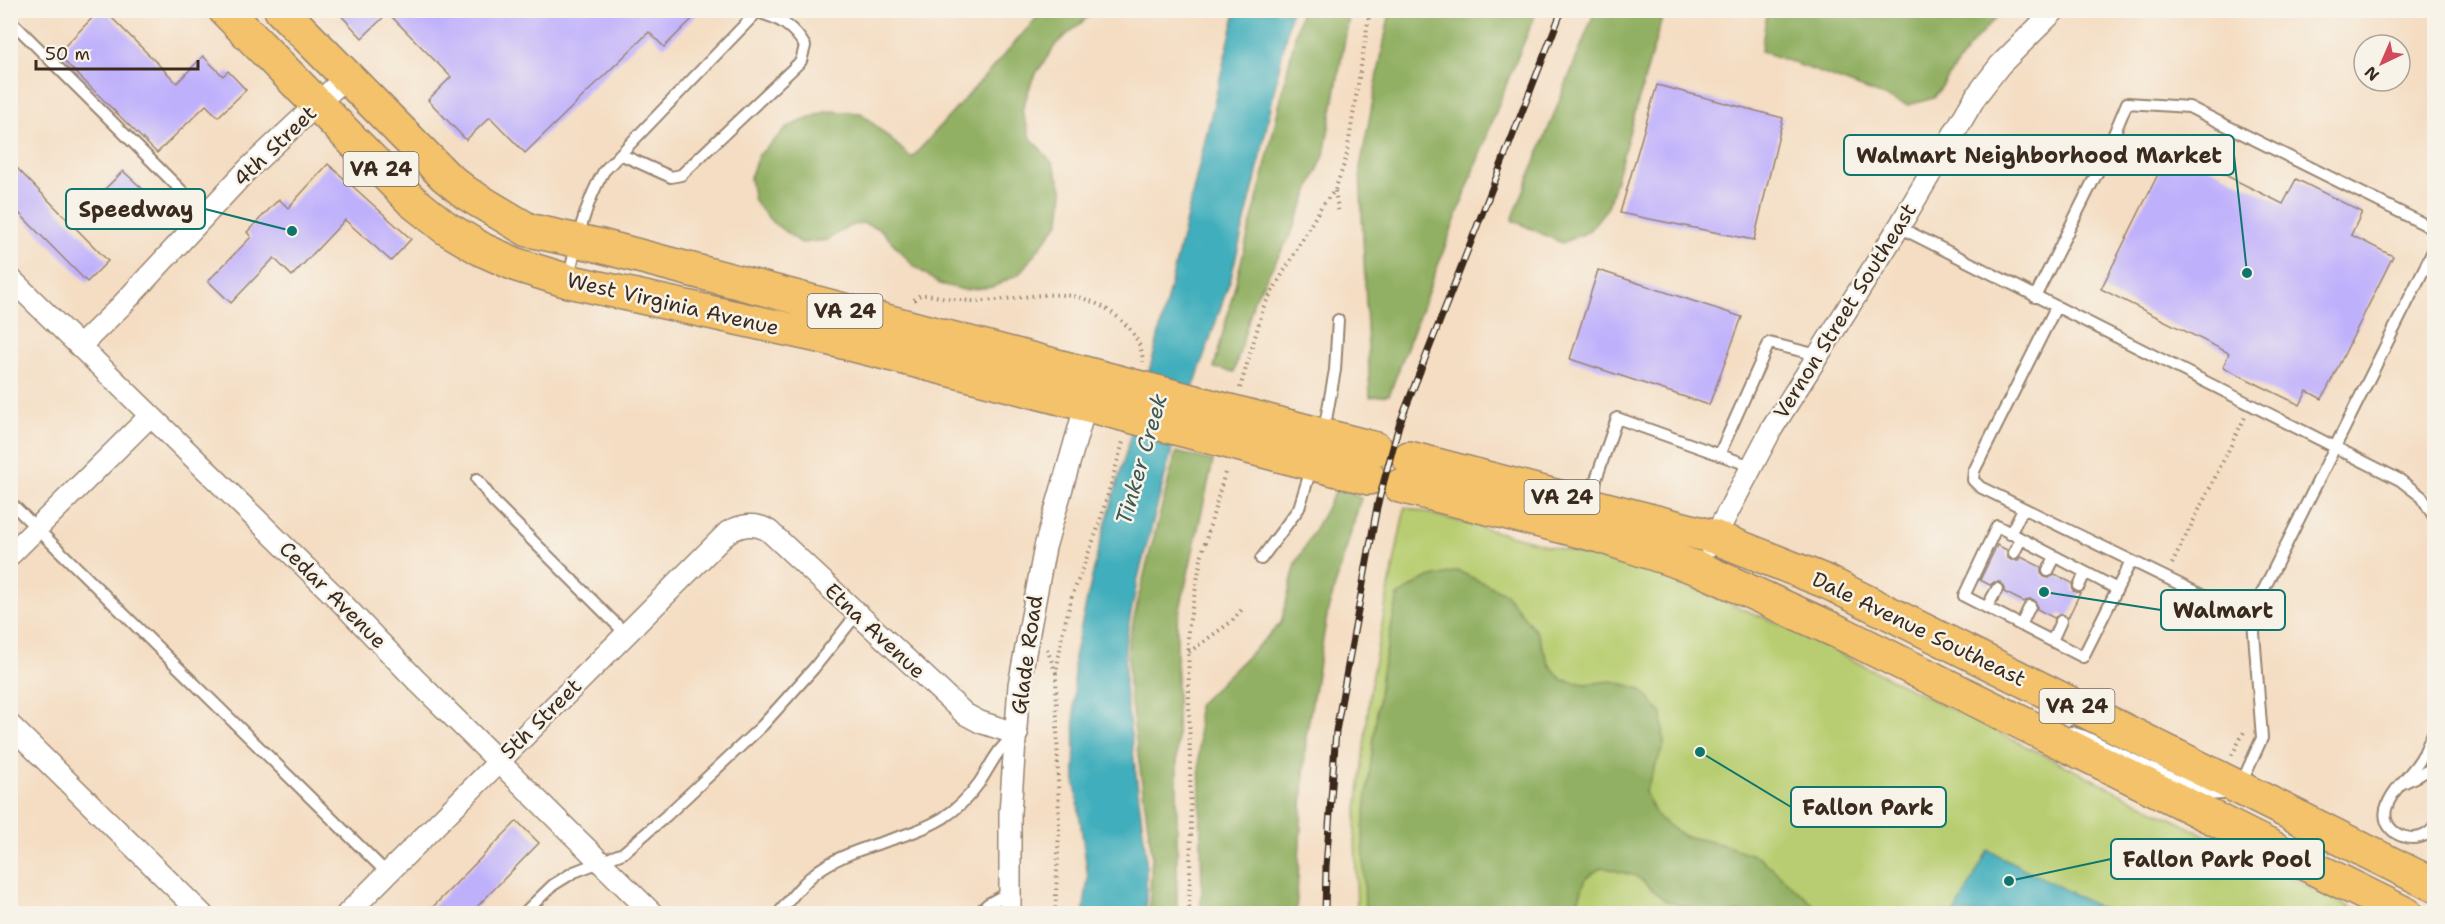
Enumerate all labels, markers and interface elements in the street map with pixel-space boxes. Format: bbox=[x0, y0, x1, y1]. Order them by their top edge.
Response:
scale bar bbox=[36, 33, 198, 71]
north arrow bbox=[2352, 33, 2412, 93]
text: 50 m bbox=[45, 42, 90, 66]
text: N bbox=[2360, 61, 2384, 85]
street label: 4th Street bbox=[227, 99, 323, 193]
callout: Walmart Neighborhood Market bbox=[1844, 135, 2234, 175]
text: Walmart Neighborhood Market bbox=[1856, 141, 2222, 170]
road number: VA 24 bbox=[344, 152, 418, 186]
callout: Speedway bbox=[66, 189, 205, 229]
text: Speedway bbox=[79, 195, 193, 224]
street label: Vernon Street Southeast bbox=[1767, 198, 1923, 424]
street label: West Virginia Avenue bbox=[564, 266, 782, 342]
road number: VA 24 bbox=[808, 294, 882, 328]
water label: Tinker Creek bbox=[1109, 390, 1174, 528]
road number: VA 24 bbox=[1524, 480, 1600, 514]
street label: Cedar Avenue bbox=[273, 535, 393, 655]
street label: Dale Avenue Southeast bbox=[1807, 565, 2031, 693]
street label: Etna Avenue bbox=[818, 577, 932, 685]
callout: Walmart bbox=[2161, 590, 2285, 630]
street label: Glade Road bbox=[1005, 594, 1049, 716]
text: Walmart bbox=[2173, 596, 2274, 625]
street label: 5th Street bbox=[494, 672, 588, 766]
road number: VA 24 bbox=[2040, 689, 2114, 723]
callout: Fallon Park bbox=[1791, 787, 1946, 827]
text: Fallon Park bbox=[1802, 793, 1934, 822]
callout: Fallon Park Pool bbox=[2111, 839, 2324, 879]
text: Fallon Park Pool bbox=[2123, 845, 2312, 874]

